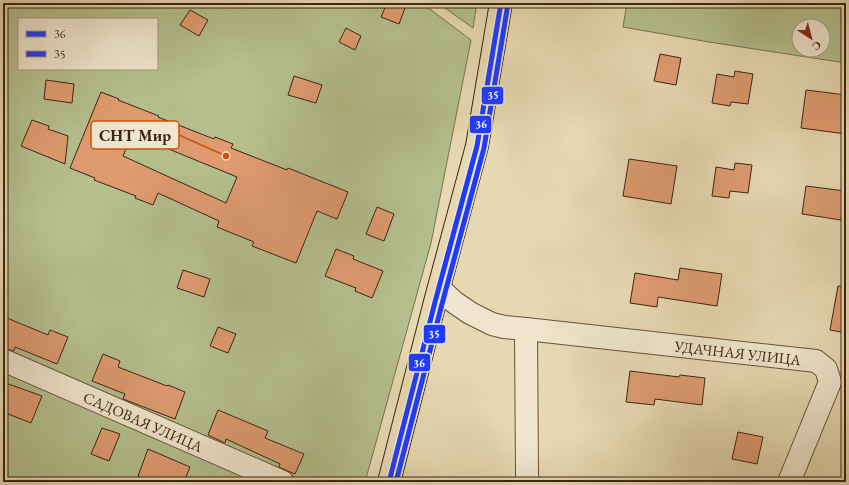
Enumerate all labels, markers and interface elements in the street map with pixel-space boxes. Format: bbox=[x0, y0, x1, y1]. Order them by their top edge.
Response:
legend bbox=[18, 18, 158, 70]
north arrow bbox=[791, 18, 831, 58]
text: 36 bbox=[54, 26, 66, 42]
text: С bbox=[809, 38, 824, 54]
text: 35 bbox=[54, 46, 66, 62]
line badge: 35 bbox=[481, 86, 504, 105]
text: 35 bbox=[487, 88, 499, 102]
line badge: 36 bbox=[469, 115, 492, 134]
text: 36 bbox=[475, 117, 487, 131]
callout: СНТ Мир bbox=[91, 121, 179, 149]
text: СНТ Мир bbox=[99, 125, 171, 146]
line badge: 35 bbox=[423, 324, 446, 344]
text: 35 bbox=[428, 327, 440, 341]
street label: УДАЧНАЯ УЛИЦА bbox=[673, 336, 803, 369]
line badge: 36 bbox=[408, 353, 431, 372]
text: 36 bbox=[413, 356, 425, 370]
street label: САДОВАЯ УЛИЦА bbox=[80, 387, 207, 456]

